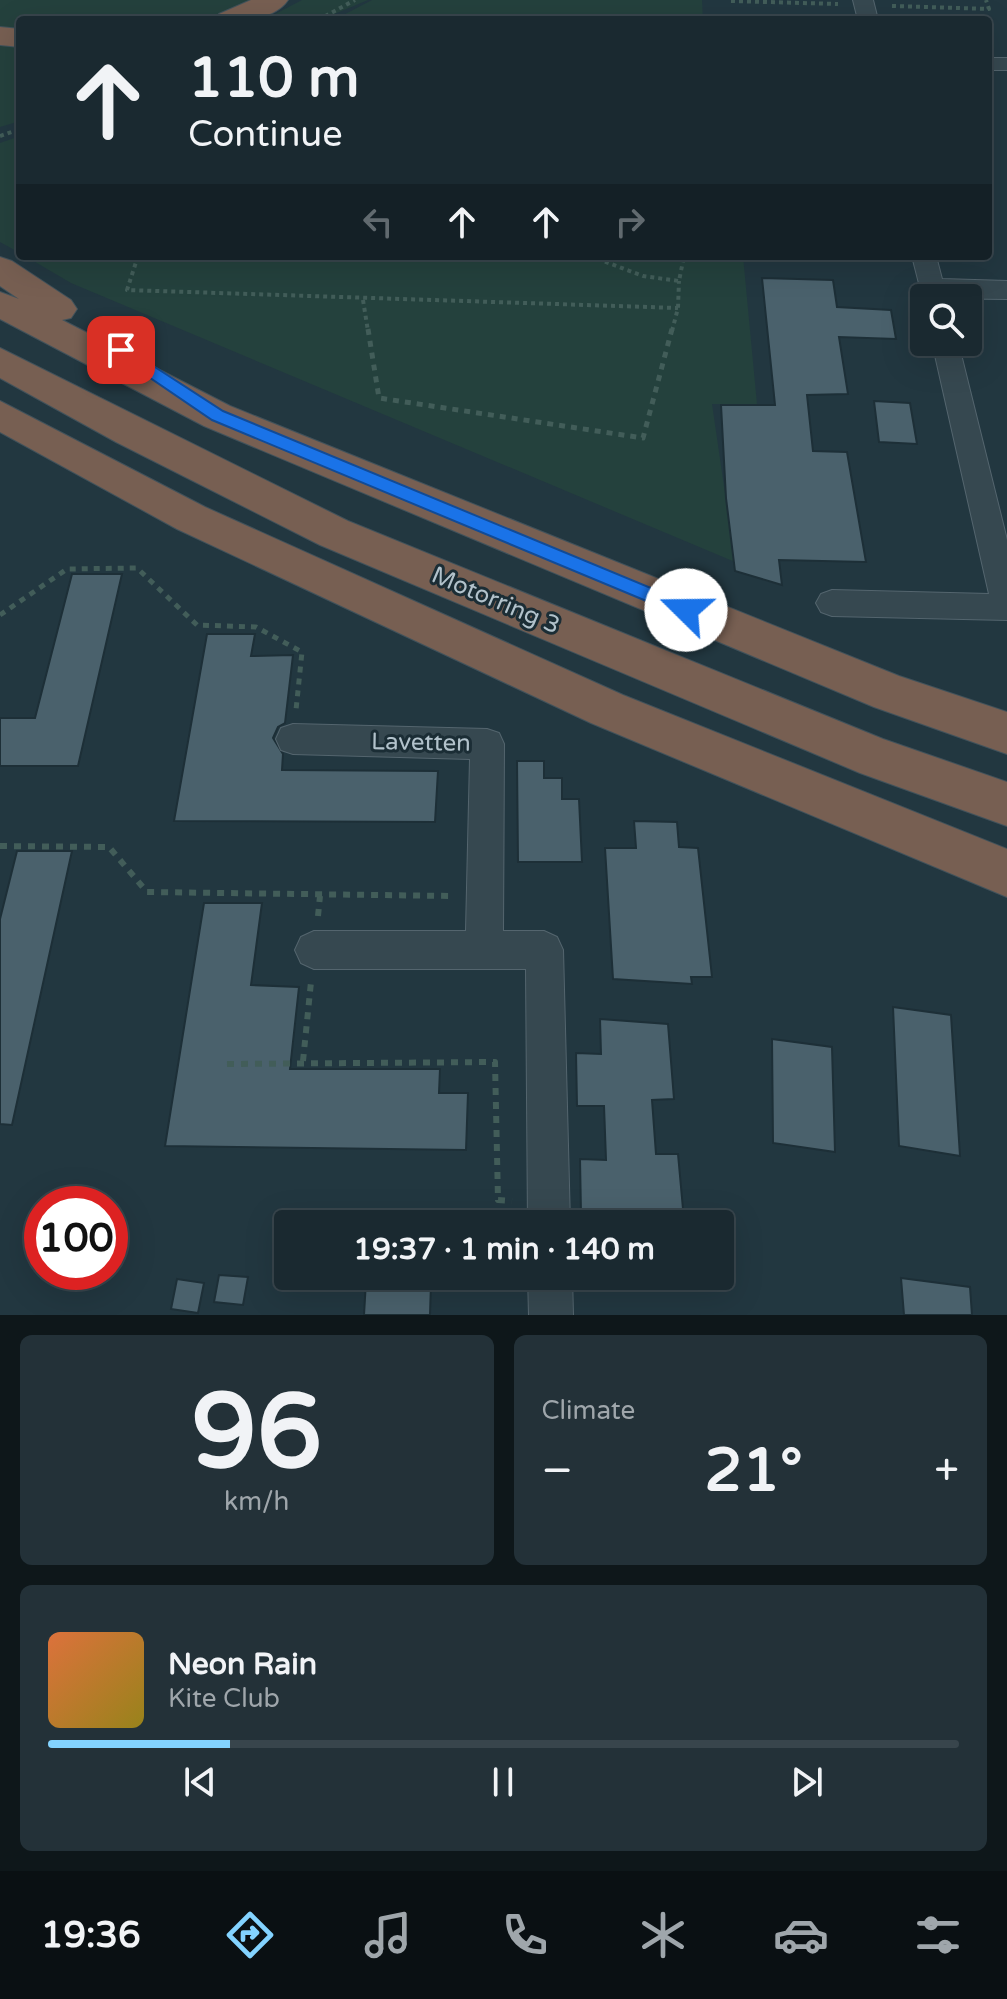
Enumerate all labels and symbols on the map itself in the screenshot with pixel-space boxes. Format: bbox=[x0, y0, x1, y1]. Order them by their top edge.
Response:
pin bbox=[87, 316, 155, 384]
street label: Motorring 3 bbox=[427, 560, 564, 640]
position arrow bbox=[644, 568, 728, 652]
street label: Lavetten bbox=[371, 727, 471, 758]
speed limit sign: 100 bbox=[24, 1186, 128, 1290]

